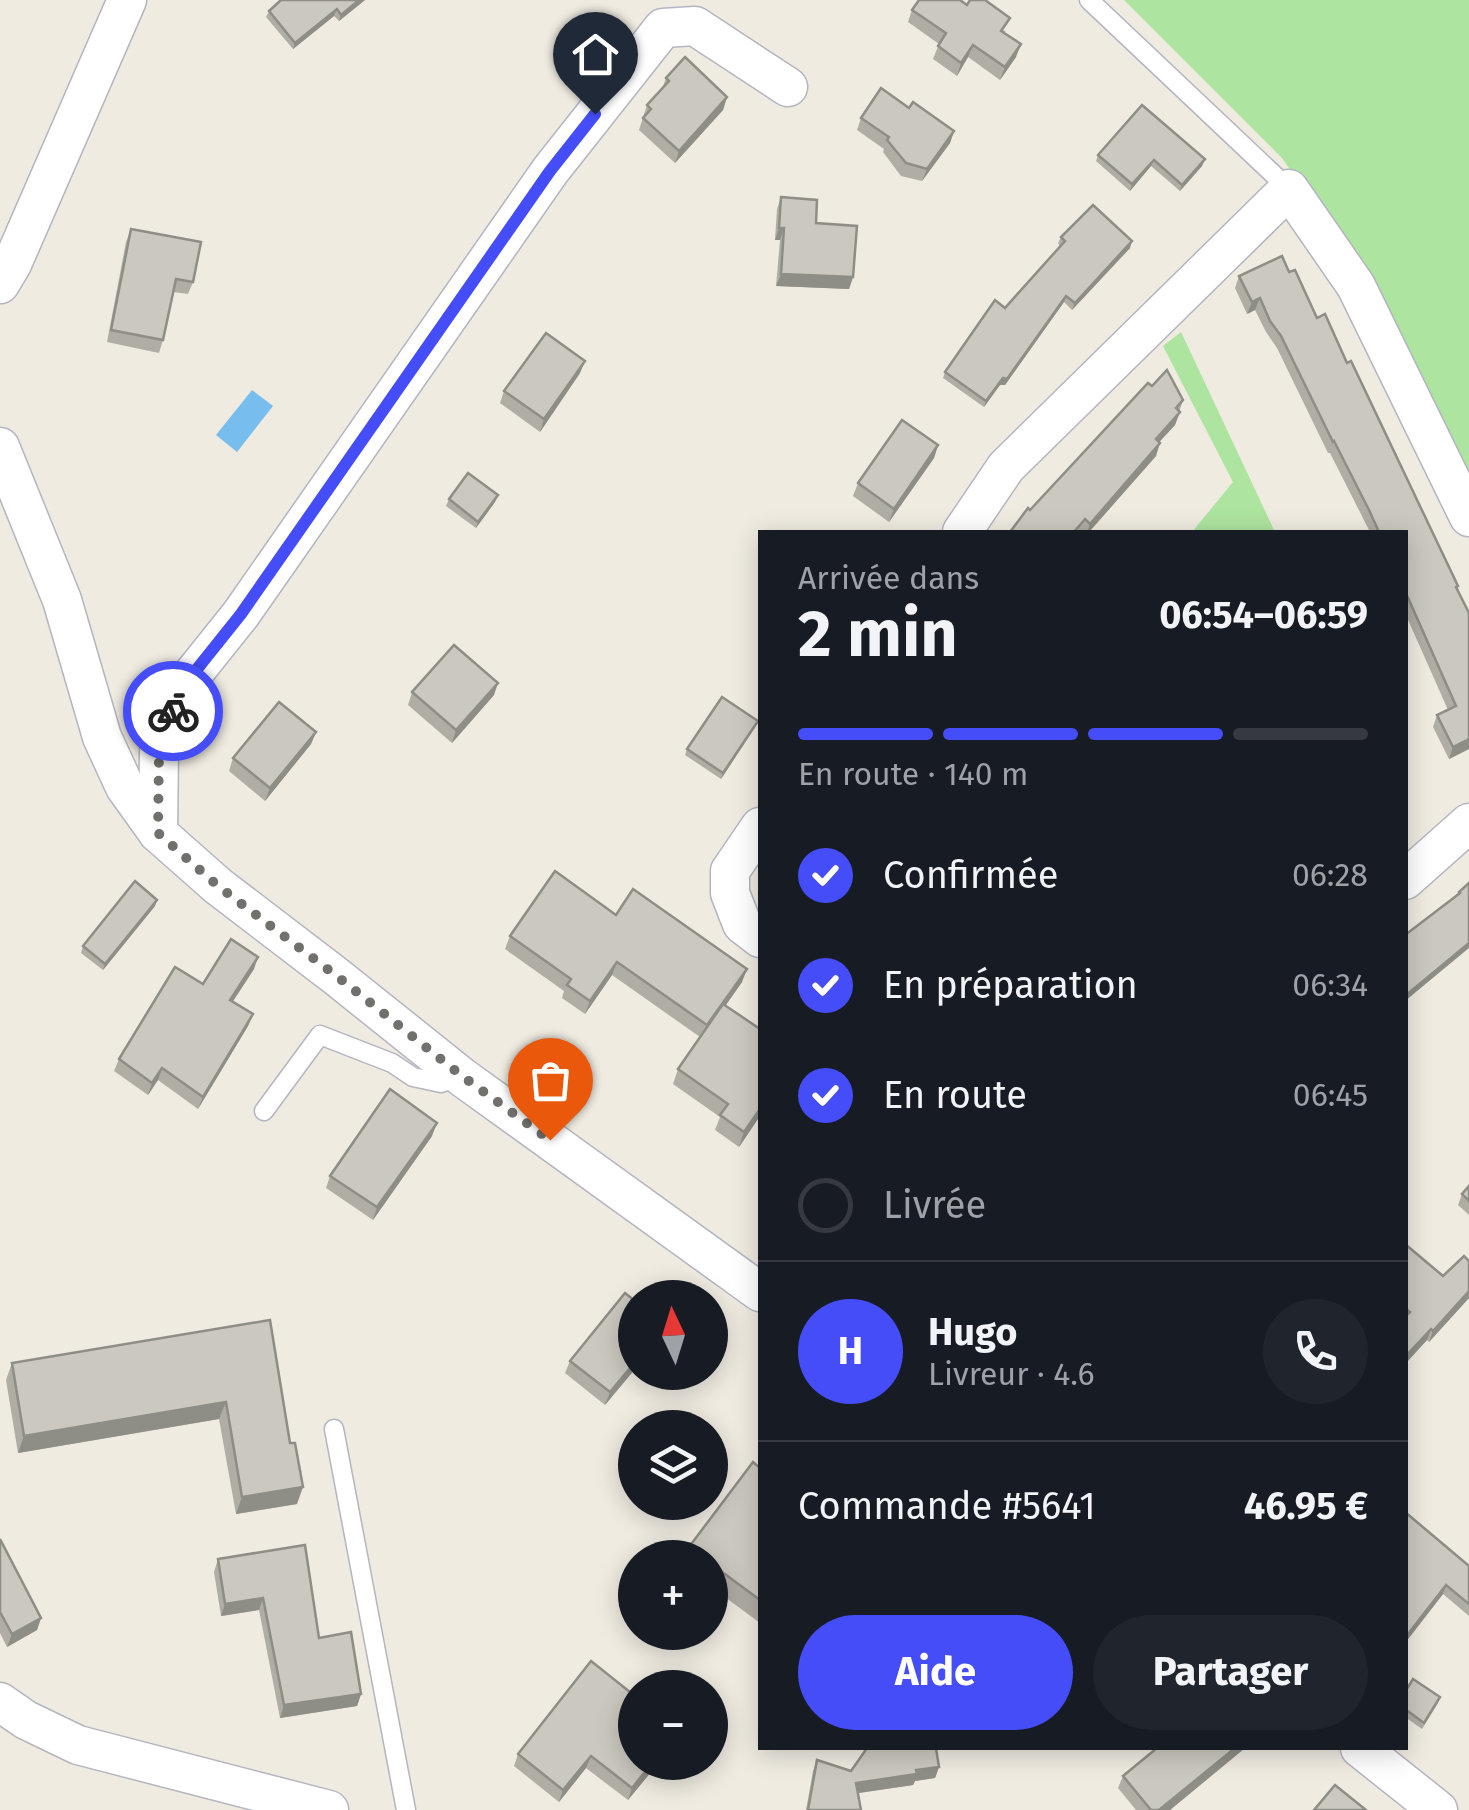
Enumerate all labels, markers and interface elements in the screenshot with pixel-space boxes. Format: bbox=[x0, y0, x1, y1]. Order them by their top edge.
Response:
pin bbox=[553, 12, 638, 115]
icon: home bbox=[568, 27, 623, 82]
text: Arrivée dans bbox=[798, 559, 979, 597]
text: 06:54–06:59 bbox=[1159, 592, 1368, 638]
text: 2 min bbox=[798, 595, 958, 673]
courier bbox=[123, 661, 223, 761]
icon: bike bbox=[146, 684, 201, 739]
text: En route · 140 m bbox=[798, 755, 1029, 793]
icon: check bbox=[798, 848, 853, 903]
text: Confirmée bbox=[883, 852, 1059, 898]
text: 06:28 bbox=[1292, 856, 1368, 894]
icon: check bbox=[798, 958, 853, 1013]
text: En préparation bbox=[883, 962, 1138, 1008]
text: 06:34 bbox=[1292, 966, 1368, 1004]
pin bbox=[508, 1038, 593, 1141]
icon: bag bbox=[523, 1053, 578, 1108]
icon: check bbox=[798, 1068, 853, 1123]
text: En route bbox=[883, 1072, 1027, 1118]
text: 06:45 bbox=[1293, 1076, 1368, 1114]
text: Livrée bbox=[883, 1182, 986, 1228]
north arrow bbox=[618, 1280, 728, 1390]
map controls bbox=[618, 1280, 728, 1780]
button: phone bbox=[1263, 1299, 1368, 1404]
text: Hugo bbox=[928, 1309, 1017, 1355]
text: H bbox=[838, 1328, 863, 1374]
text: Livreur · 4.6 bbox=[928, 1355, 1095, 1393]
button: layers bbox=[618, 1410, 728, 1520]
text: Commande #5641 bbox=[798, 1483, 1096, 1529]
text: 46.95 € bbox=[1244, 1483, 1368, 1529]
button: + bbox=[618, 1540, 728, 1650]
button: Aide bbox=[798, 1615, 1073, 1730]
button: Partager bbox=[1093, 1615, 1368, 1730]
button: − bbox=[618, 1670, 728, 1780]

